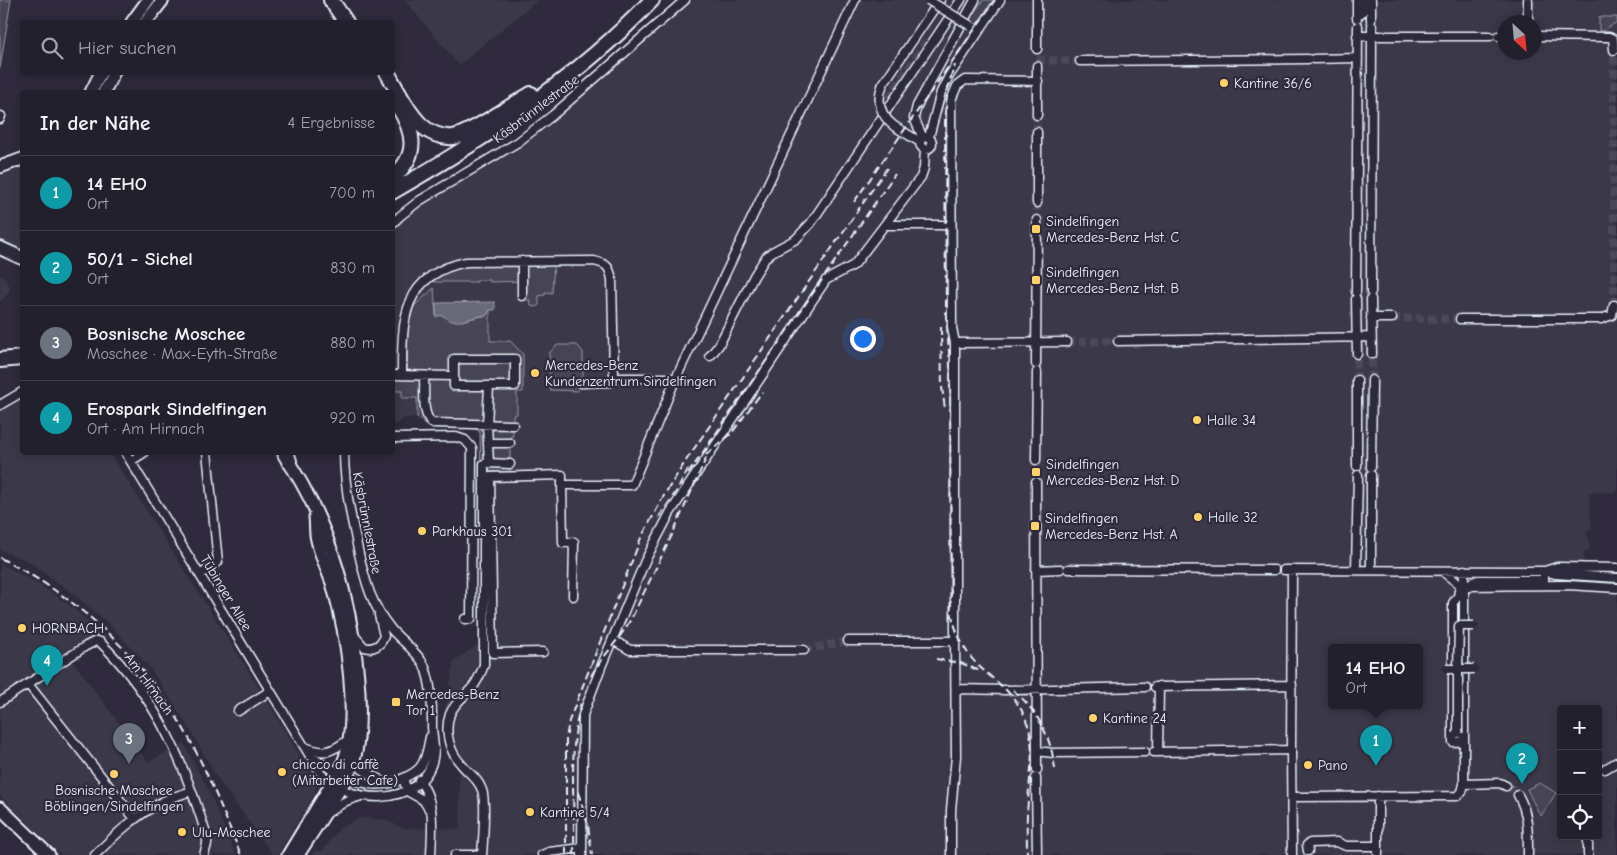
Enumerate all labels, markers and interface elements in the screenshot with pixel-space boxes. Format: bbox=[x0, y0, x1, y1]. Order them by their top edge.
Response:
north arrow bbox=[1497, 15, 1542, 60]
search box bbox=[20, 20, 395, 75]
icon: search bbox=[38, 34, 66, 62]
text: Hier suchen bbox=[78, 37, 176, 59]
street label: Käsbrünnlestraße bbox=[490, 71, 582, 147]
place label: Kantine 36/6 bbox=[1234, 75, 1312, 92]
marker: Kantine 36/6 bbox=[1218, 77, 1230, 89]
text: In der Nähe bbox=[40, 111, 150, 135]
text: 4 Ergebnisse bbox=[288, 114, 375, 132]
text: 14 EHO bbox=[87, 173, 147, 195]
text: 1 bbox=[53, 184, 59, 202]
text: 700 m bbox=[329, 184, 375, 202]
text: Ort bbox=[87, 195, 108, 213]
place label: Sindelfingen Mercedes-Benz Hst. C bbox=[1046, 213, 1179, 246]
marker: Sindelfingen Mercedes-Benz Hst. C bbox=[1030, 223, 1042, 235]
text: 50/1 - Sichel bbox=[87, 248, 193, 270]
text: 2 bbox=[52, 259, 60, 277]
text: 830 m bbox=[330, 259, 375, 277]
place label: Sindelfingen Mercedes-Benz Hst. B bbox=[1046, 264, 1179, 297]
text: Ort bbox=[87, 270, 108, 288]
marker: Sindelfingen Mercedes-Benz Hst. B bbox=[1030, 274, 1042, 286]
text: Bosnische Moschee bbox=[87, 323, 245, 345]
your location bbox=[850, 326, 876, 352]
text: 3 bbox=[52, 334, 60, 352]
text: 880 m bbox=[330, 334, 375, 352]
text: Moschee · Max-Eyth-Straße bbox=[87, 345, 277, 363]
place label: Mercedes-Benz Kundenzentrum Sindelfingen bbox=[545, 357, 717, 390]
marker: Mercedes-Benz Kundenzentrum Sindelfingen bbox=[529, 367, 541, 379]
text: Erospark Sindelfingen bbox=[87, 398, 267, 420]
text: 4 bbox=[52, 409, 60, 427]
text: 920 m bbox=[330, 409, 375, 427]
place label: Halle 34 bbox=[1207, 412, 1256, 429]
marker: Halle 34 bbox=[1191, 414, 1203, 426]
text: Ort · Am Hirnach bbox=[87, 420, 205, 438]
place label: Sindelfingen Mercedes-Benz Hst. D bbox=[1046, 456, 1179, 489]
marker: Sindelfingen Mercedes-Benz Hst. D bbox=[1030, 466, 1042, 478]
street label: Käsbrünnlestraße bbox=[349, 471, 385, 575]
place label: Halle 32 bbox=[1208, 509, 1258, 526]
place label: Sindelfingen Mercedes-Benz Hst. A bbox=[1045, 510, 1178, 543]
marker: Halle 32 bbox=[1192, 511, 1204, 523]
marker: Sindelfingen Mercedes-Benz Hst. A bbox=[1029, 520, 1041, 532]
place label: Parkhaus 301 bbox=[432, 523, 512, 540]
marker: Parkhaus 301 bbox=[416, 525, 428, 537]
street label: Tübinger Allee bbox=[197, 552, 255, 634]
place label: HORNBACH bbox=[32, 620, 104, 637]
marker: HORNBACH bbox=[16, 622, 28, 634]
popup bbox=[1328, 644, 1423, 709]
pin: 4 bbox=[31, 645, 63, 686]
street label: Am Hirnach bbox=[121, 650, 177, 718]
text: 14 EHO bbox=[1346, 657, 1405, 679]
text: Ort bbox=[1346, 679, 1367, 697]
place label: Mercedes-Benz Tor 1 bbox=[406, 686, 499, 719]
marker: Mercedes-Benz Tor 1 bbox=[390, 696, 402, 708]
map controls bbox=[1557, 705, 1602, 840]
button: + bbox=[1557, 705, 1602, 750]
place label: Kantine 24 bbox=[1103, 710, 1167, 727]
marker: Kantine 24 bbox=[1087, 712, 1099, 724]
pin: 3 bbox=[113, 723, 145, 764]
pin: 1 bbox=[1360, 725, 1392, 766]
pin: 2 bbox=[1506, 743, 1538, 784]
button: − bbox=[1557, 750, 1602, 795]
place label: chicco di caffè (Mitarbeiter Cafe) bbox=[292, 756, 398, 789]
place label: Pano bbox=[1318, 757, 1348, 774]
marker: Pano bbox=[1302, 759, 1314, 771]
marker: chicco di caffè (Mitarbeiter Cafe) bbox=[276, 766, 288, 778]
marker: Bosnische Moschee Böblingen/Sindelfingen bbox=[108, 768, 120, 780]
place label: Bosnische Moschee Böblingen/Sindelfingen bbox=[45, 782, 184, 815]
button: locate bbox=[1557, 795, 1602, 840]
place label: Kantine 5/4 bbox=[540, 804, 610, 821]
marker: Kantine 5/4 bbox=[524, 806, 536, 818]
place label: Ulu-Moschee bbox=[192, 824, 271, 841]
marker: Ulu-Moschee bbox=[176, 826, 188, 838]

